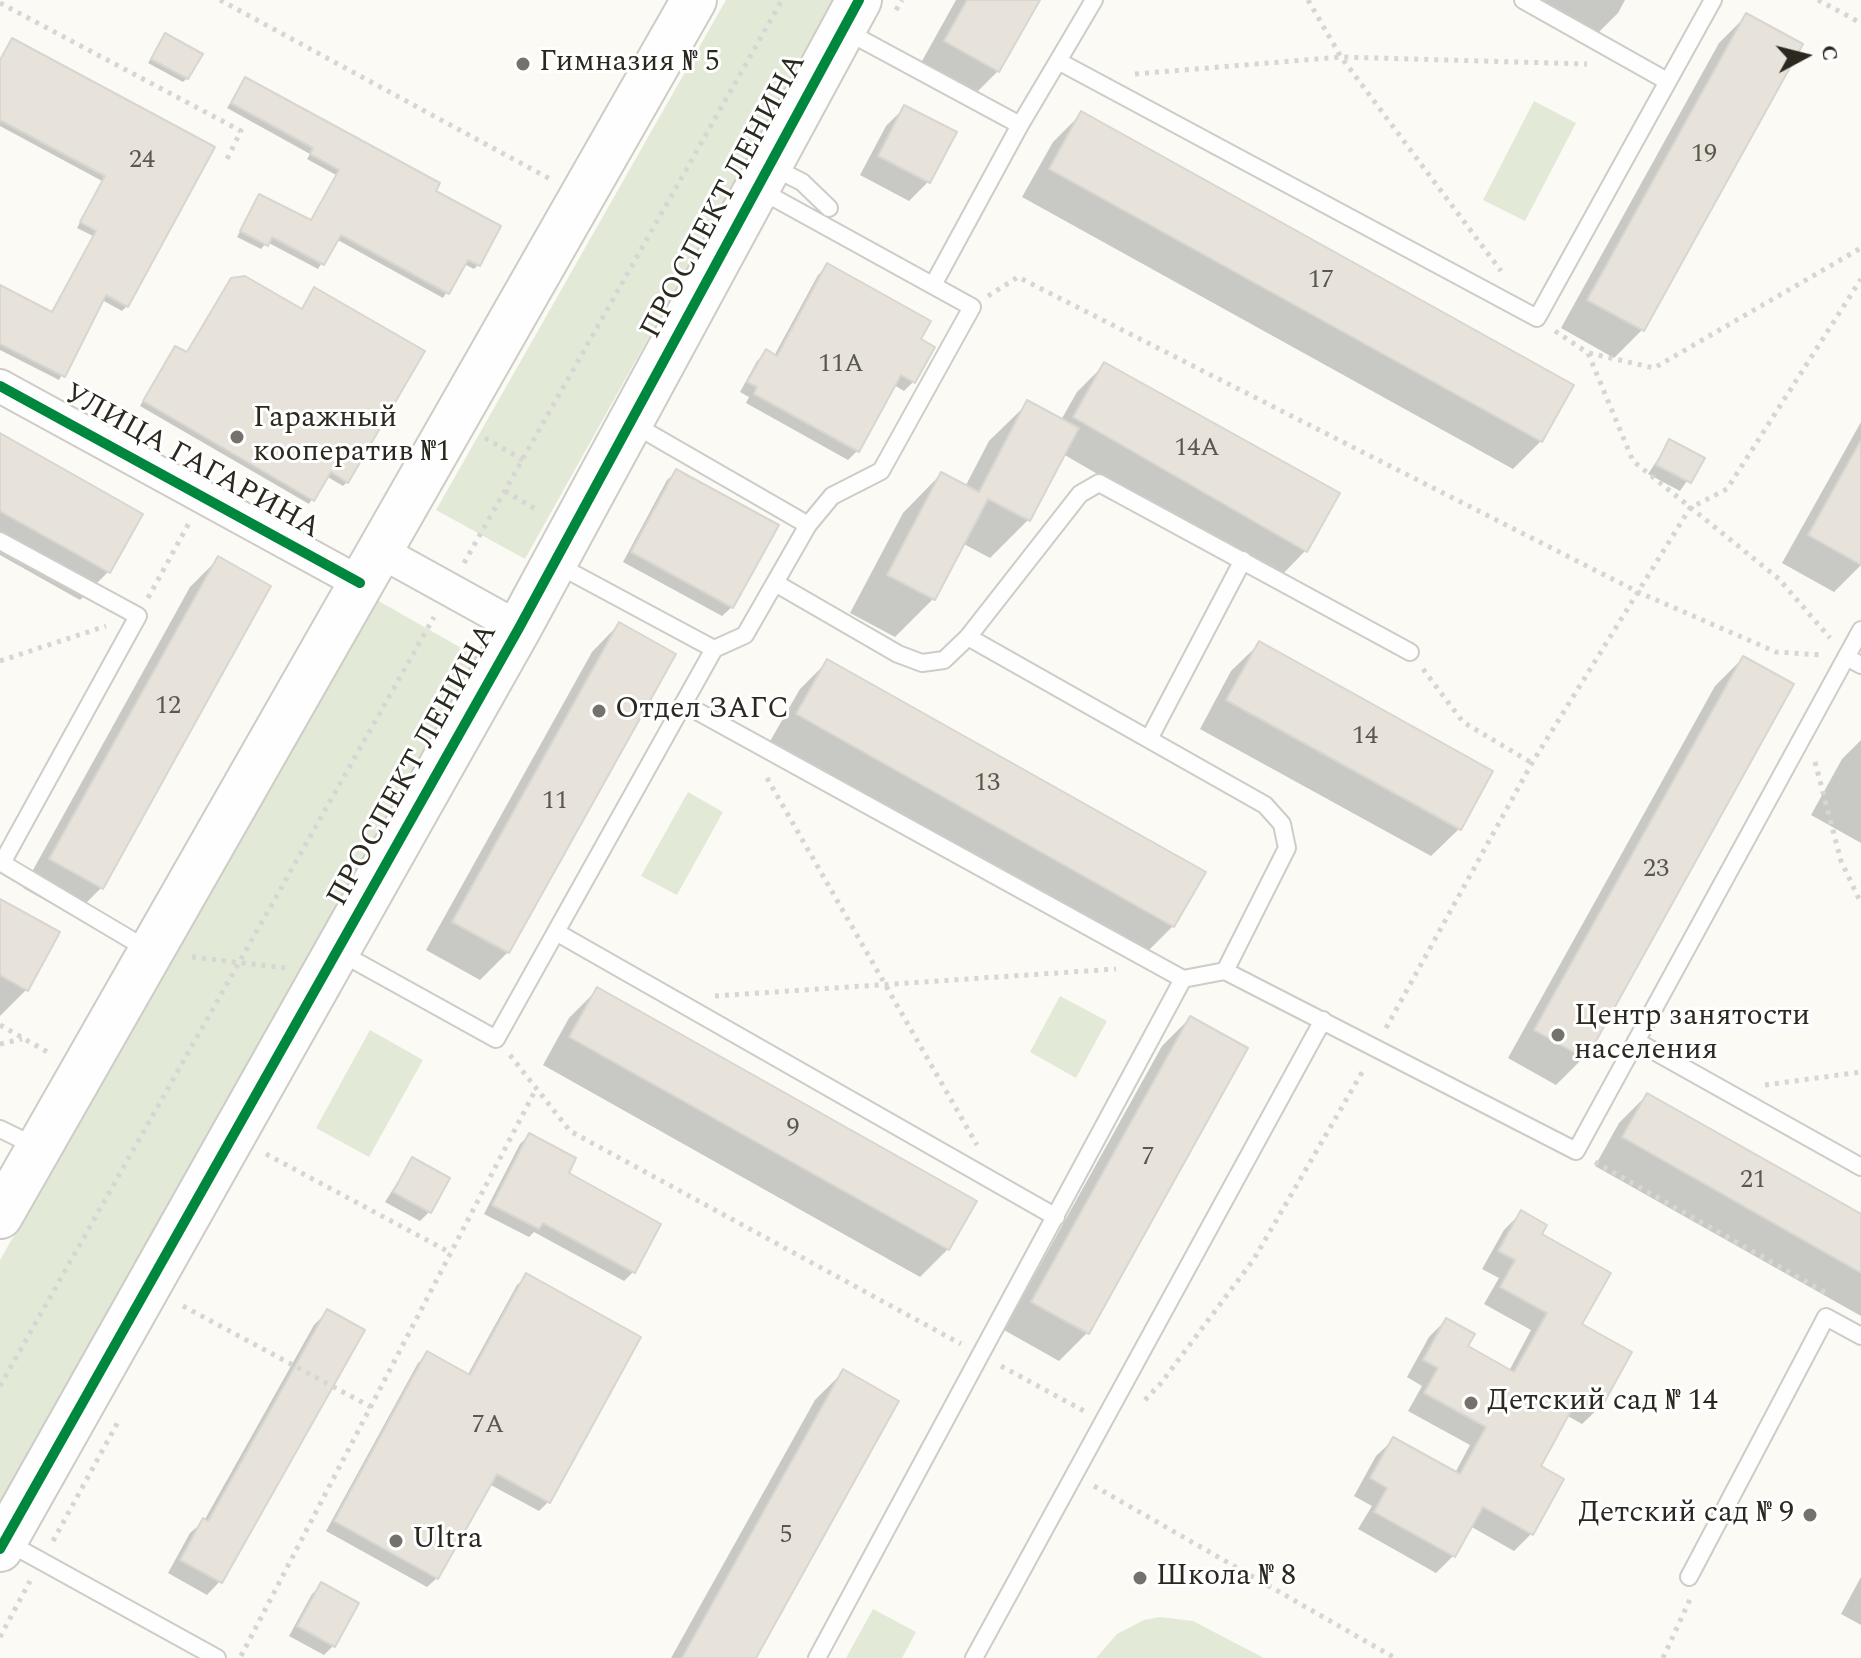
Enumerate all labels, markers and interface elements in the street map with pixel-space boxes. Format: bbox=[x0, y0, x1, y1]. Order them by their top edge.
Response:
north arrow bbox=[1765, 16, 1845, 96]
text: С bbox=[1812, 43, 1847, 63]
place label: Гимназия № 5 bbox=[539, 46, 720, 82]
street label: ПРОСПЕКТ ЛЕНИНА bbox=[635, 48, 815, 346]
marker: Гимназия № 5 bbox=[514, 55, 532, 73]
house number: 19 bbox=[1691, 140, 1717, 172]
house number: 24 bbox=[129, 146, 155, 178]
house number: 17 bbox=[1308, 266, 1334, 298]
house number: 11А bbox=[818, 350, 864, 382]
street label: УЛИЦА ГАГАРИНА bbox=[56, 378, 326, 548]
place label: Гаражный кооператив №1 bbox=[253, 402, 451, 472]
marker: Гаражный кооператив №1 bbox=[228, 428, 246, 446]
house number: 14А bbox=[1174, 434, 1220, 466]
street label: ПРОСПЕКТ ЛЕНИНА bbox=[321, 618, 507, 914]
house number: 12 bbox=[155, 692, 181, 724]
place label: Отдел ЗАГС bbox=[615, 693, 789, 729]
marker: Отдел ЗАГС bbox=[590, 702, 608, 720]
house number: 14 bbox=[1352, 722, 1378, 754]
house number: 13 bbox=[974, 769, 1000, 801]
house number: 11 bbox=[542, 787, 568, 819]
house number: 23 bbox=[1643, 855, 1669, 887]
place label: Центр занятости населения bbox=[1574, 1000, 1810, 1070]
marker: Центр занятости населения bbox=[1549, 1026, 1567, 1044]
house number: 9 bbox=[787, 1114, 799, 1146]
house number: 7 bbox=[1142, 1143, 1154, 1175]
house number: 21 bbox=[1740, 1166, 1766, 1198]
place label: Детский сад № 14 bbox=[1487, 1385, 1718, 1421]
marker: Детский сад № 14 bbox=[1462, 1394, 1480, 1412]
house number: 7А bbox=[472, 1411, 504, 1443]
place label: Детский сад № 9 bbox=[1578, 1497, 1794, 1533]
marker: Детский сад № 9 bbox=[1801, 1506, 1819, 1524]
house number: 5 bbox=[780, 1521, 792, 1553]
place label: Ultra bbox=[412, 1523, 483, 1559]
marker: Ultra bbox=[387, 1532, 405, 1550]
place label: Школа № 8 bbox=[1156, 1560, 1296, 1596]
marker: Школа № 8 bbox=[1131, 1569, 1149, 1587]

